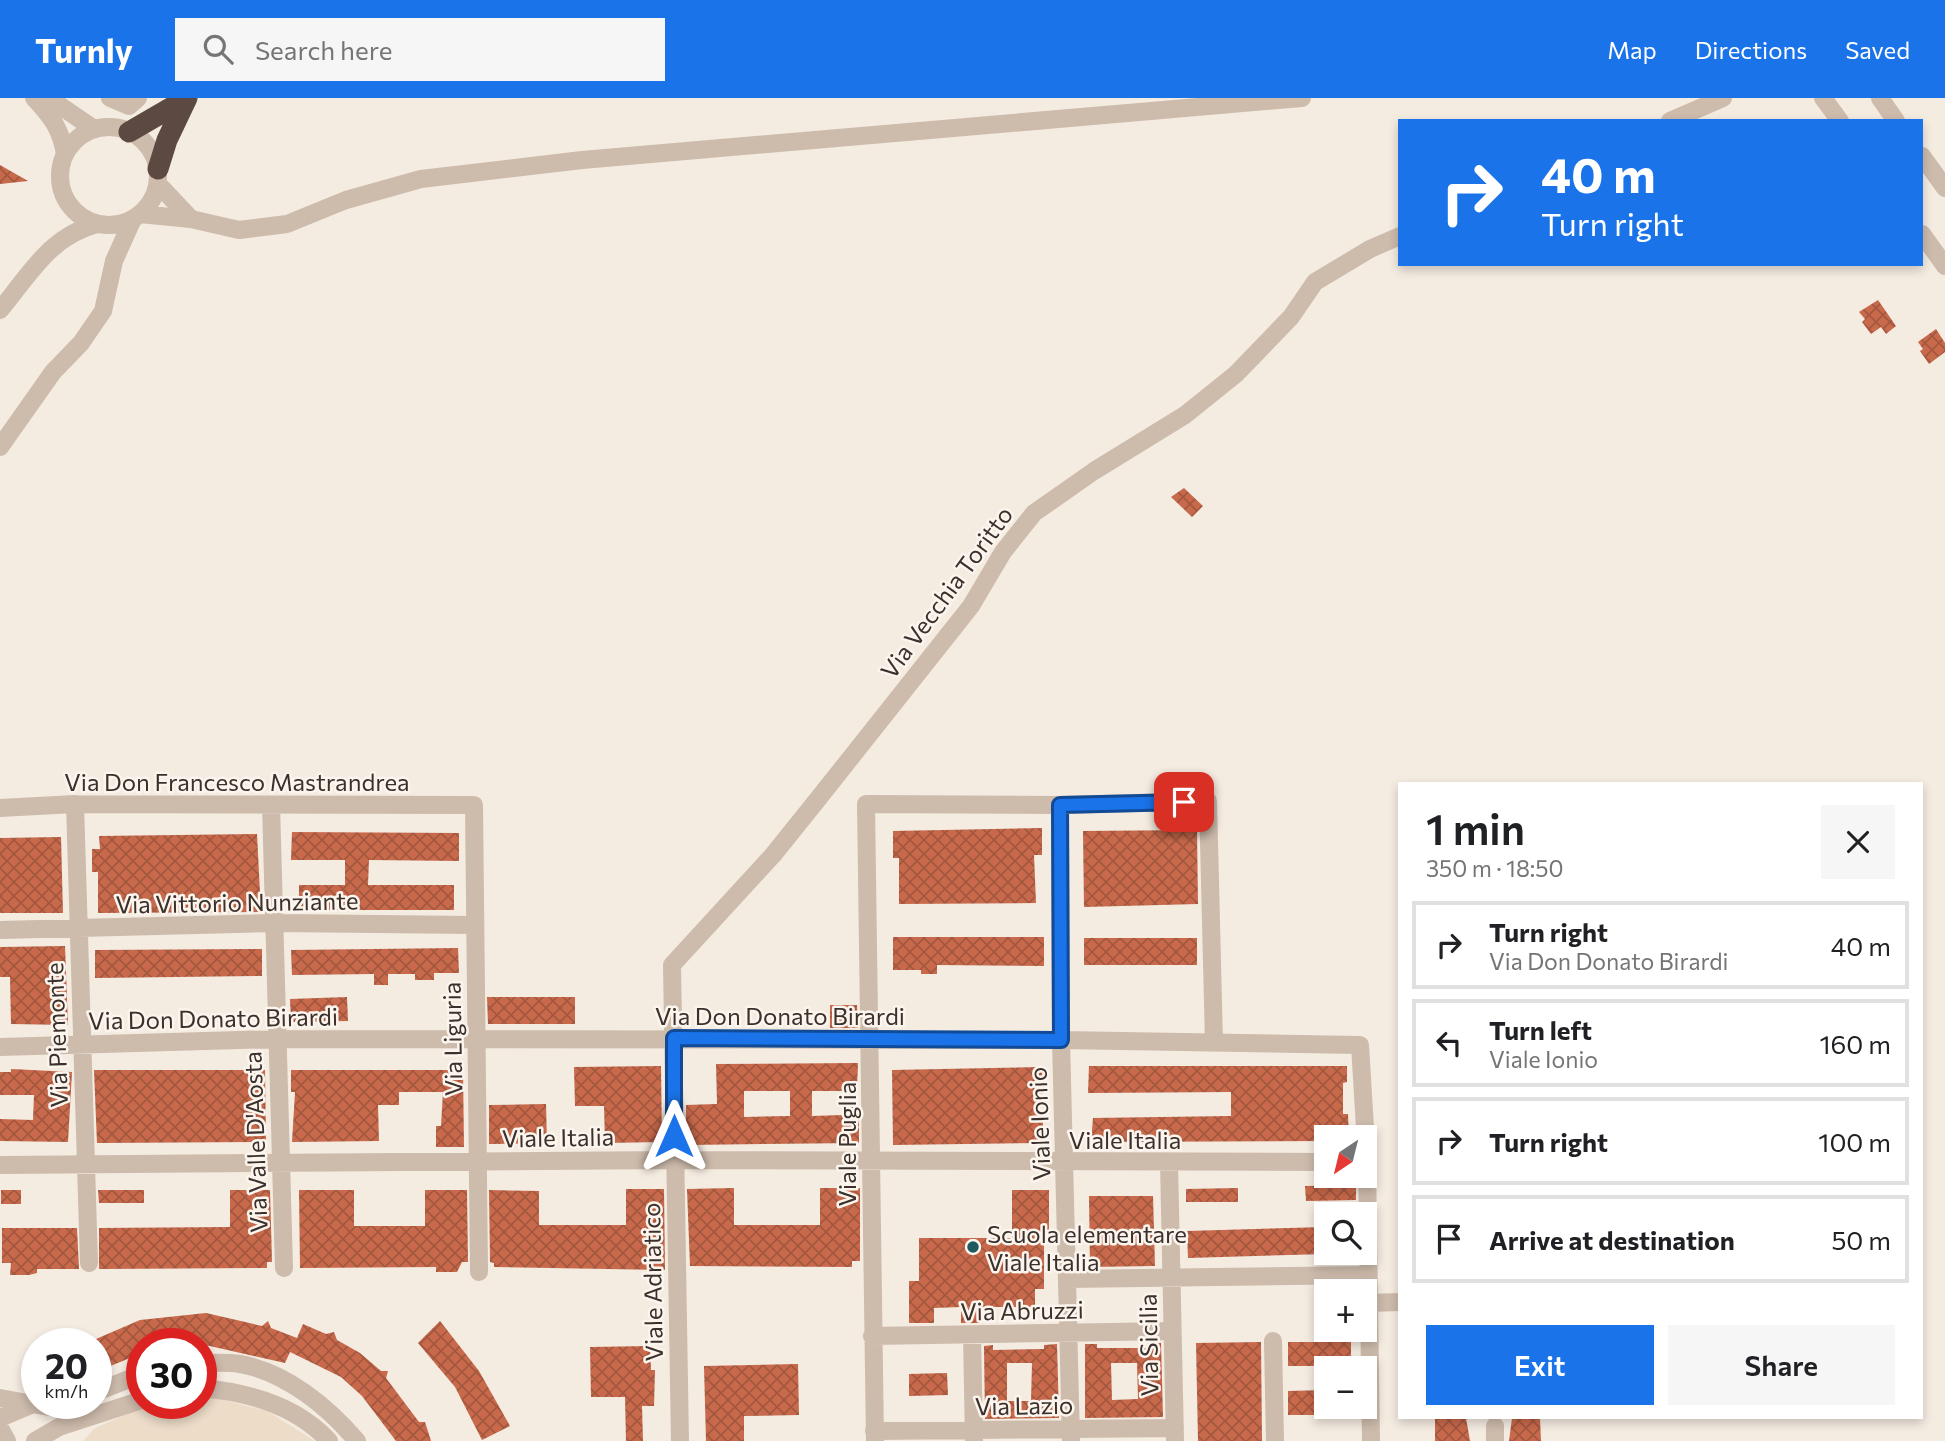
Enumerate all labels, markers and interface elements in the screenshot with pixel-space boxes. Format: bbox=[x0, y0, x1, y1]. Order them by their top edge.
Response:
search box bbox=[175, 18, 665, 81]
text: Turnly bbox=[35, 29, 133, 70]
icon: search bbox=[199, 30, 237, 68]
text: Search here bbox=[255, 34, 392, 65]
text: Map bbox=[1607, 35, 1657, 64]
text: Directions bbox=[1695, 35, 1807, 64]
text: Saved bbox=[1845, 35, 1910, 64]
text: 40 m bbox=[1541, 143, 1656, 203]
icon: right bbox=[1426, 147, 1517, 238]
text: Turn right bbox=[1541, 203, 1684, 243]
street label: Via Vecchia Toritto bbox=[874, 500, 1018, 684]
street label: Via Don Francesco Mastrandrea bbox=[64, 767, 410, 796]
pin bbox=[1154, 772, 1214, 832]
icon: arrive bbox=[1165, 783, 1203, 821]
text: 1 min bbox=[1426, 802, 1525, 854]
button: close bbox=[1821, 805, 1895, 879]
text: 350 m · 18:50 bbox=[1426, 854, 1564, 882]
street label: Via Vittorio Nunziante bbox=[115, 885, 359, 919]
text: Turn right bbox=[1489, 916, 1608, 947]
icon: right bbox=[1430, 926, 1468, 964]
text: 40 m bbox=[1831, 930, 1891, 961]
text: Via Don Donato Birardi bbox=[1489, 947, 1728, 975]
street label: Via Piemonte bbox=[39, 962, 73, 1108]
street label: Via Liguria bbox=[437, 982, 467, 1096]
street label: Via Don Donato Birardi bbox=[88, 1001, 338, 1035]
street label: Via Don Donato Birardi bbox=[655, 1001, 905, 1030]
text: Turn left bbox=[1489, 1014, 1592, 1045]
icon: left bbox=[1430, 1024, 1468, 1062]
text: 160 m bbox=[1819, 1028, 1891, 1059]
text: Viale Ionio bbox=[1489, 1045, 1598, 1073]
street label: Via Valle D'Aosta bbox=[237, 1051, 273, 1233]
street label: Viale Ionio bbox=[1023, 1067, 1055, 1181]
street label: Viale Puglia bbox=[832, 1082, 861, 1206]
position arrow bbox=[637, 1099, 711, 1173]
street label: Viale Italia bbox=[502, 1122, 614, 1152]
icon: right bbox=[1430, 1122, 1468, 1160]
street label: Viale Italia bbox=[1069, 1125, 1181, 1154]
north arrow bbox=[1314, 1125, 1377, 1188]
map controls bbox=[1314, 1125, 1377, 1419]
text: Turn right bbox=[1489, 1126, 1608, 1157]
text: 100 m bbox=[1818, 1126, 1891, 1157]
street label: Viale Adriatico bbox=[636, 1202, 668, 1362]
button: search bbox=[1314, 1202, 1377, 1265]
place label: Scuola elementare Viale Italia bbox=[987, 1219, 1187, 1276]
icon: arrive bbox=[1430, 1220, 1468, 1258]
text: Arrive at destination bbox=[1489, 1224, 1735, 1255]
text: 50 m bbox=[1831, 1224, 1891, 1255]
marker: Scuola elementare Viale Italia bbox=[965, 1239, 981, 1255]
button: + bbox=[1314, 1279, 1377, 1342]
street label: Via Sicilia bbox=[1133, 1293, 1163, 1397]
street label: Via Abruzzi bbox=[960, 1294, 1084, 1326]
button: Exit bbox=[1426, 1325, 1654, 1405]
button: Share bbox=[1668, 1325, 1895, 1405]
speed limit sign: 30 bbox=[126, 1328, 217, 1419]
text: 20 bbox=[45, 1343, 88, 1386]
button: − bbox=[1314, 1356, 1377, 1419]
text: km/h bbox=[45, 1380, 88, 1402]
street label: Via Lazio bbox=[974, 1390, 1074, 1420]

